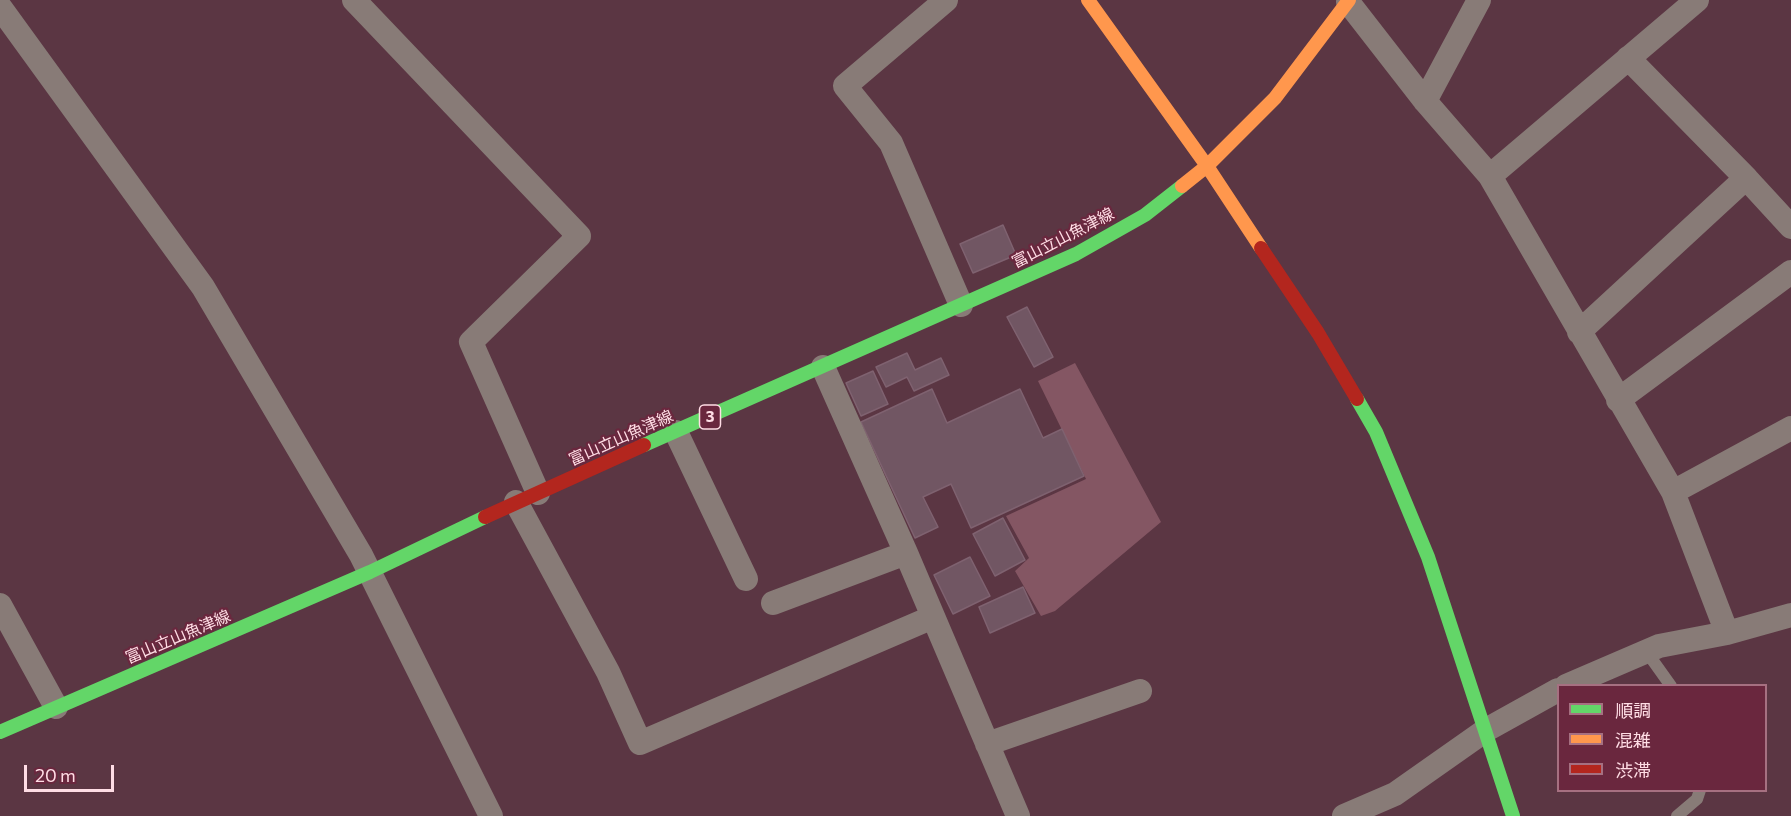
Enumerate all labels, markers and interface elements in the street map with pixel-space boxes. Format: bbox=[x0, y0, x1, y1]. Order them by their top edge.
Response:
street label: 富山立山魚津線 bbox=[1009, 204, 1117, 272]
road number: 3 bbox=[700, 405, 720, 429]
street label: 富山立山魚津線 bbox=[566, 406, 676, 470]
street label: 富山立山魚津線 bbox=[123, 606, 233, 668]
legend bbox=[1557, 684, 1767, 792]
text: 順調 bbox=[1615, 699, 1651, 721]
text: 混雑 bbox=[1615, 729, 1651, 751]
scale bar bbox=[27, 753, 117, 791]
text: 渋滞 bbox=[1615, 759, 1651, 781]
text: 20 m bbox=[35, 764, 76, 786]

